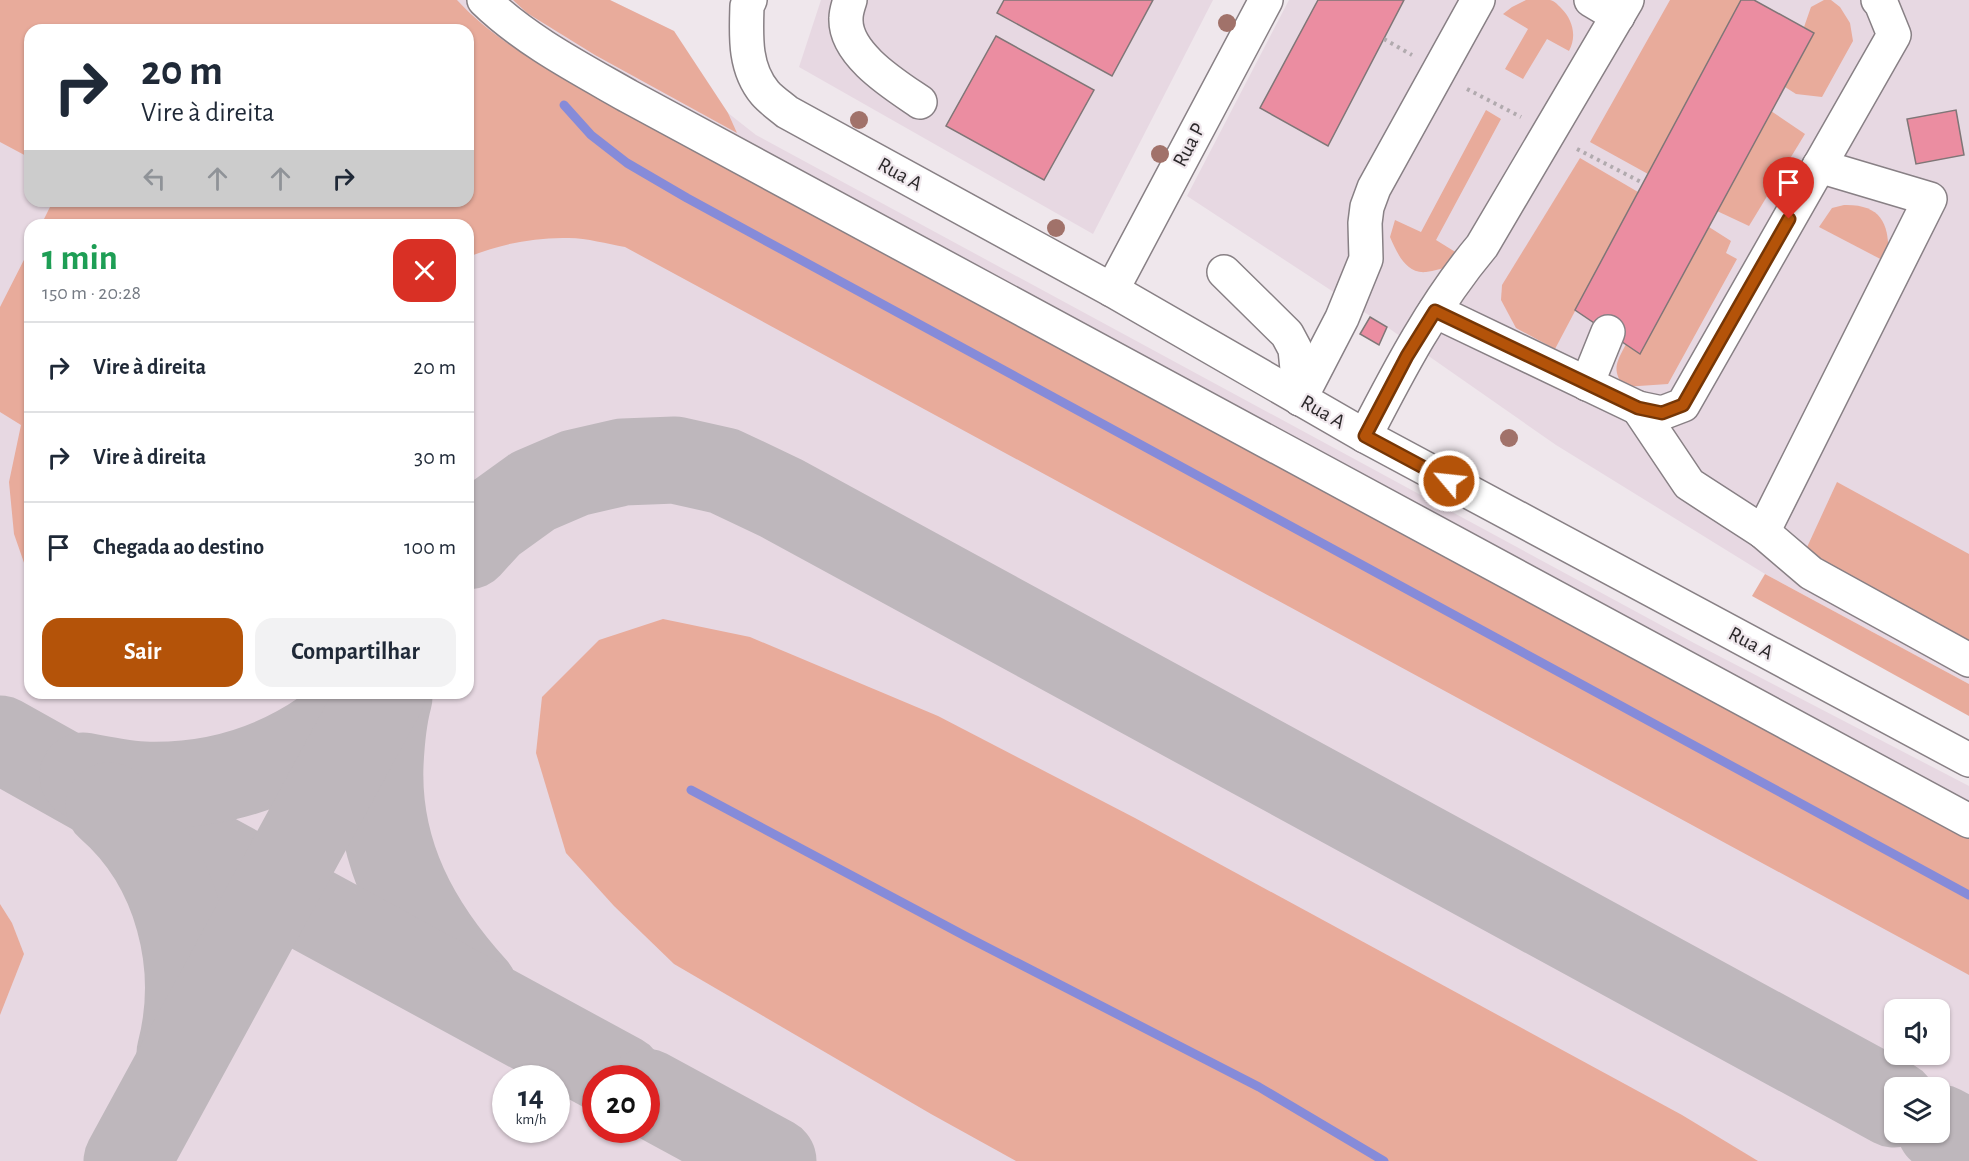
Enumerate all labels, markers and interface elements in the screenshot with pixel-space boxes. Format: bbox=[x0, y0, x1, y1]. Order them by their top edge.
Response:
icon: right bbox=[42, 48, 120, 126]
text: 20 m bbox=[141, 50, 223, 92]
text: Vire à direita bbox=[141, 99, 275, 126]
street label: Rua P bbox=[1169, 120, 1209, 170]
street label: Rua A bbox=[874, 153, 926, 195]
pin bbox=[1763, 157, 1814, 219]
icon: left bbox=[138, 162, 171, 195]
icon: ahead bbox=[201, 162, 234, 195]
icon: ahead bbox=[264, 162, 297, 195]
icon: right bbox=[327, 162, 360, 195]
icon: arrive bbox=[1772, 166, 1805, 199]
button: close bbox=[393, 239, 456, 302]
text: 1 min bbox=[42, 240, 118, 276]
text: 150 m · 20:28 bbox=[42, 283, 141, 303]
icon: right bbox=[42, 351, 75, 384]
text: Vire à direita bbox=[93, 356, 206, 378]
text: 20 m bbox=[413, 356, 456, 378]
street label: Rua A bbox=[1297, 391, 1349, 433]
icon: right bbox=[42, 441, 75, 474]
text: Vire à direita bbox=[93, 446, 206, 468]
text: 30 m bbox=[414, 446, 456, 468]
position arrow bbox=[1417, 449, 1481, 513]
icon: arrive bbox=[42, 531, 75, 564]
text: Chegada ao destino bbox=[93, 536, 264, 558]
text: 100 m bbox=[404, 536, 456, 558]
button: Sair bbox=[42, 618, 243, 687]
button: Compartilhar bbox=[255, 618, 456, 687]
street label: Rua A bbox=[1725, 623, 1777, 663]
map controls bbox=[1884, 999, 1950, 1143]
button: sound bbox=[1884, 999, 1950, 1065]
speed limit sign: 20 bbox=[582, 1065, 660, 1143]
button: layers bbox=[1884, 1077, 1950, 1143]
text: 14 bbox=[518, 1082, 544, 1112]
text: km/h bbox=[516, 1112, 546, 1127]

